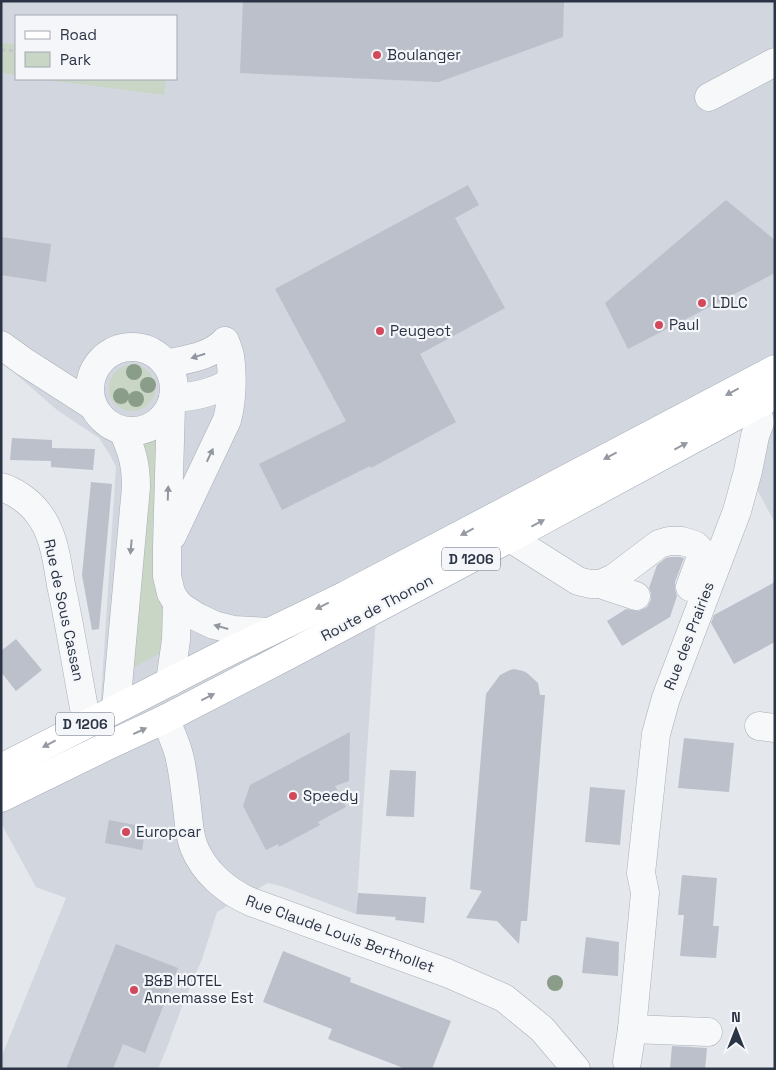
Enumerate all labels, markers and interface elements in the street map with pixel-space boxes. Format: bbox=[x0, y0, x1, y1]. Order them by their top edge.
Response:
legend bbox=[15, 15, 178, 80]
text: Road bbox=[60, 25, 97, 44]
place label: Boulanger bbox=[387, 45, 461, 64]
marker: Boulanger bbox=[371, 49, 383, 61]
text: Park bbox=[60, 50, 91, 69]
place label: LDLC bbox=[712, 293, 748, 312]
marker: LDLC bbox=[696, 297, 708, 309]
place label: Paul bbox=[669, 315, 699, 334]
marker: Paul bbox=[653, 319, 665, 331]
place label: Peugeot bbox=[390, 321, 451, 340]
marker: Peugeot bbox=[374, 325, 386, 337]
one-way arrow bbox=[190, 353, 205, 360]
one-way arrow bbox=[724, 388, 739, 396]
one-way arrow bbox=[674, 441, 687, 450]
one-way arrow bbox=[206, 448, 214, 462]
one-way arrow bbox=[603, 452, 618, 460]
one-way arrow bbox=[165, 484, 173, 500]
one-way arrow bbox=[530, 519, 545, 527]
one-way arrow bbox=[459, 528, 474, 536]
street label: Rue de Sous Cassan bbox=[40, 537, 89, 683]
one-way arrow bbox=[126, 539, 134, 555]
road number: D 1206 bbox=[442, 548, 500, 570]
street label: Route de Thonon bbox=[317, 570, 436, 645]
street label: Rue des Prairies bbox=[659, 579, 718, 693]
one-way arrow bbox=[315, 602, 329, 610]
one-way arrow bbox=[213, 622, 228, 630]
one-way arrow bbox=[201, 693, 216, 701]
road number: D 1206 bbox=[56, 712, 114, 736]
one-way arrow bbox=[132, 727, 147, 735]
one-way arrow bbox=[42, 739, 55, 748]
place label: Speedy bbox=[303, 786, 358, 805]
marker: Speedy bbox=[287, 790, 299, 802]
place label: Europcar bbox=[136, 822, 202, 841]
marker: Europcar bbox=[120, 826, 132, 838]
street label: Rue Claude Louis Berthollet bbox=[243, 891, 437, 977]
place label: B&B HOTEL Annemasse Est bbox=[144, 971, 254, 1007]
marker: B&B HOTEL Annemasse Est bbox=[128, 984, 140, 996]
north arrow bbox=[711, 1005, 761, 1055]
text: N bbox=[731, 1008, 741, 1026]

